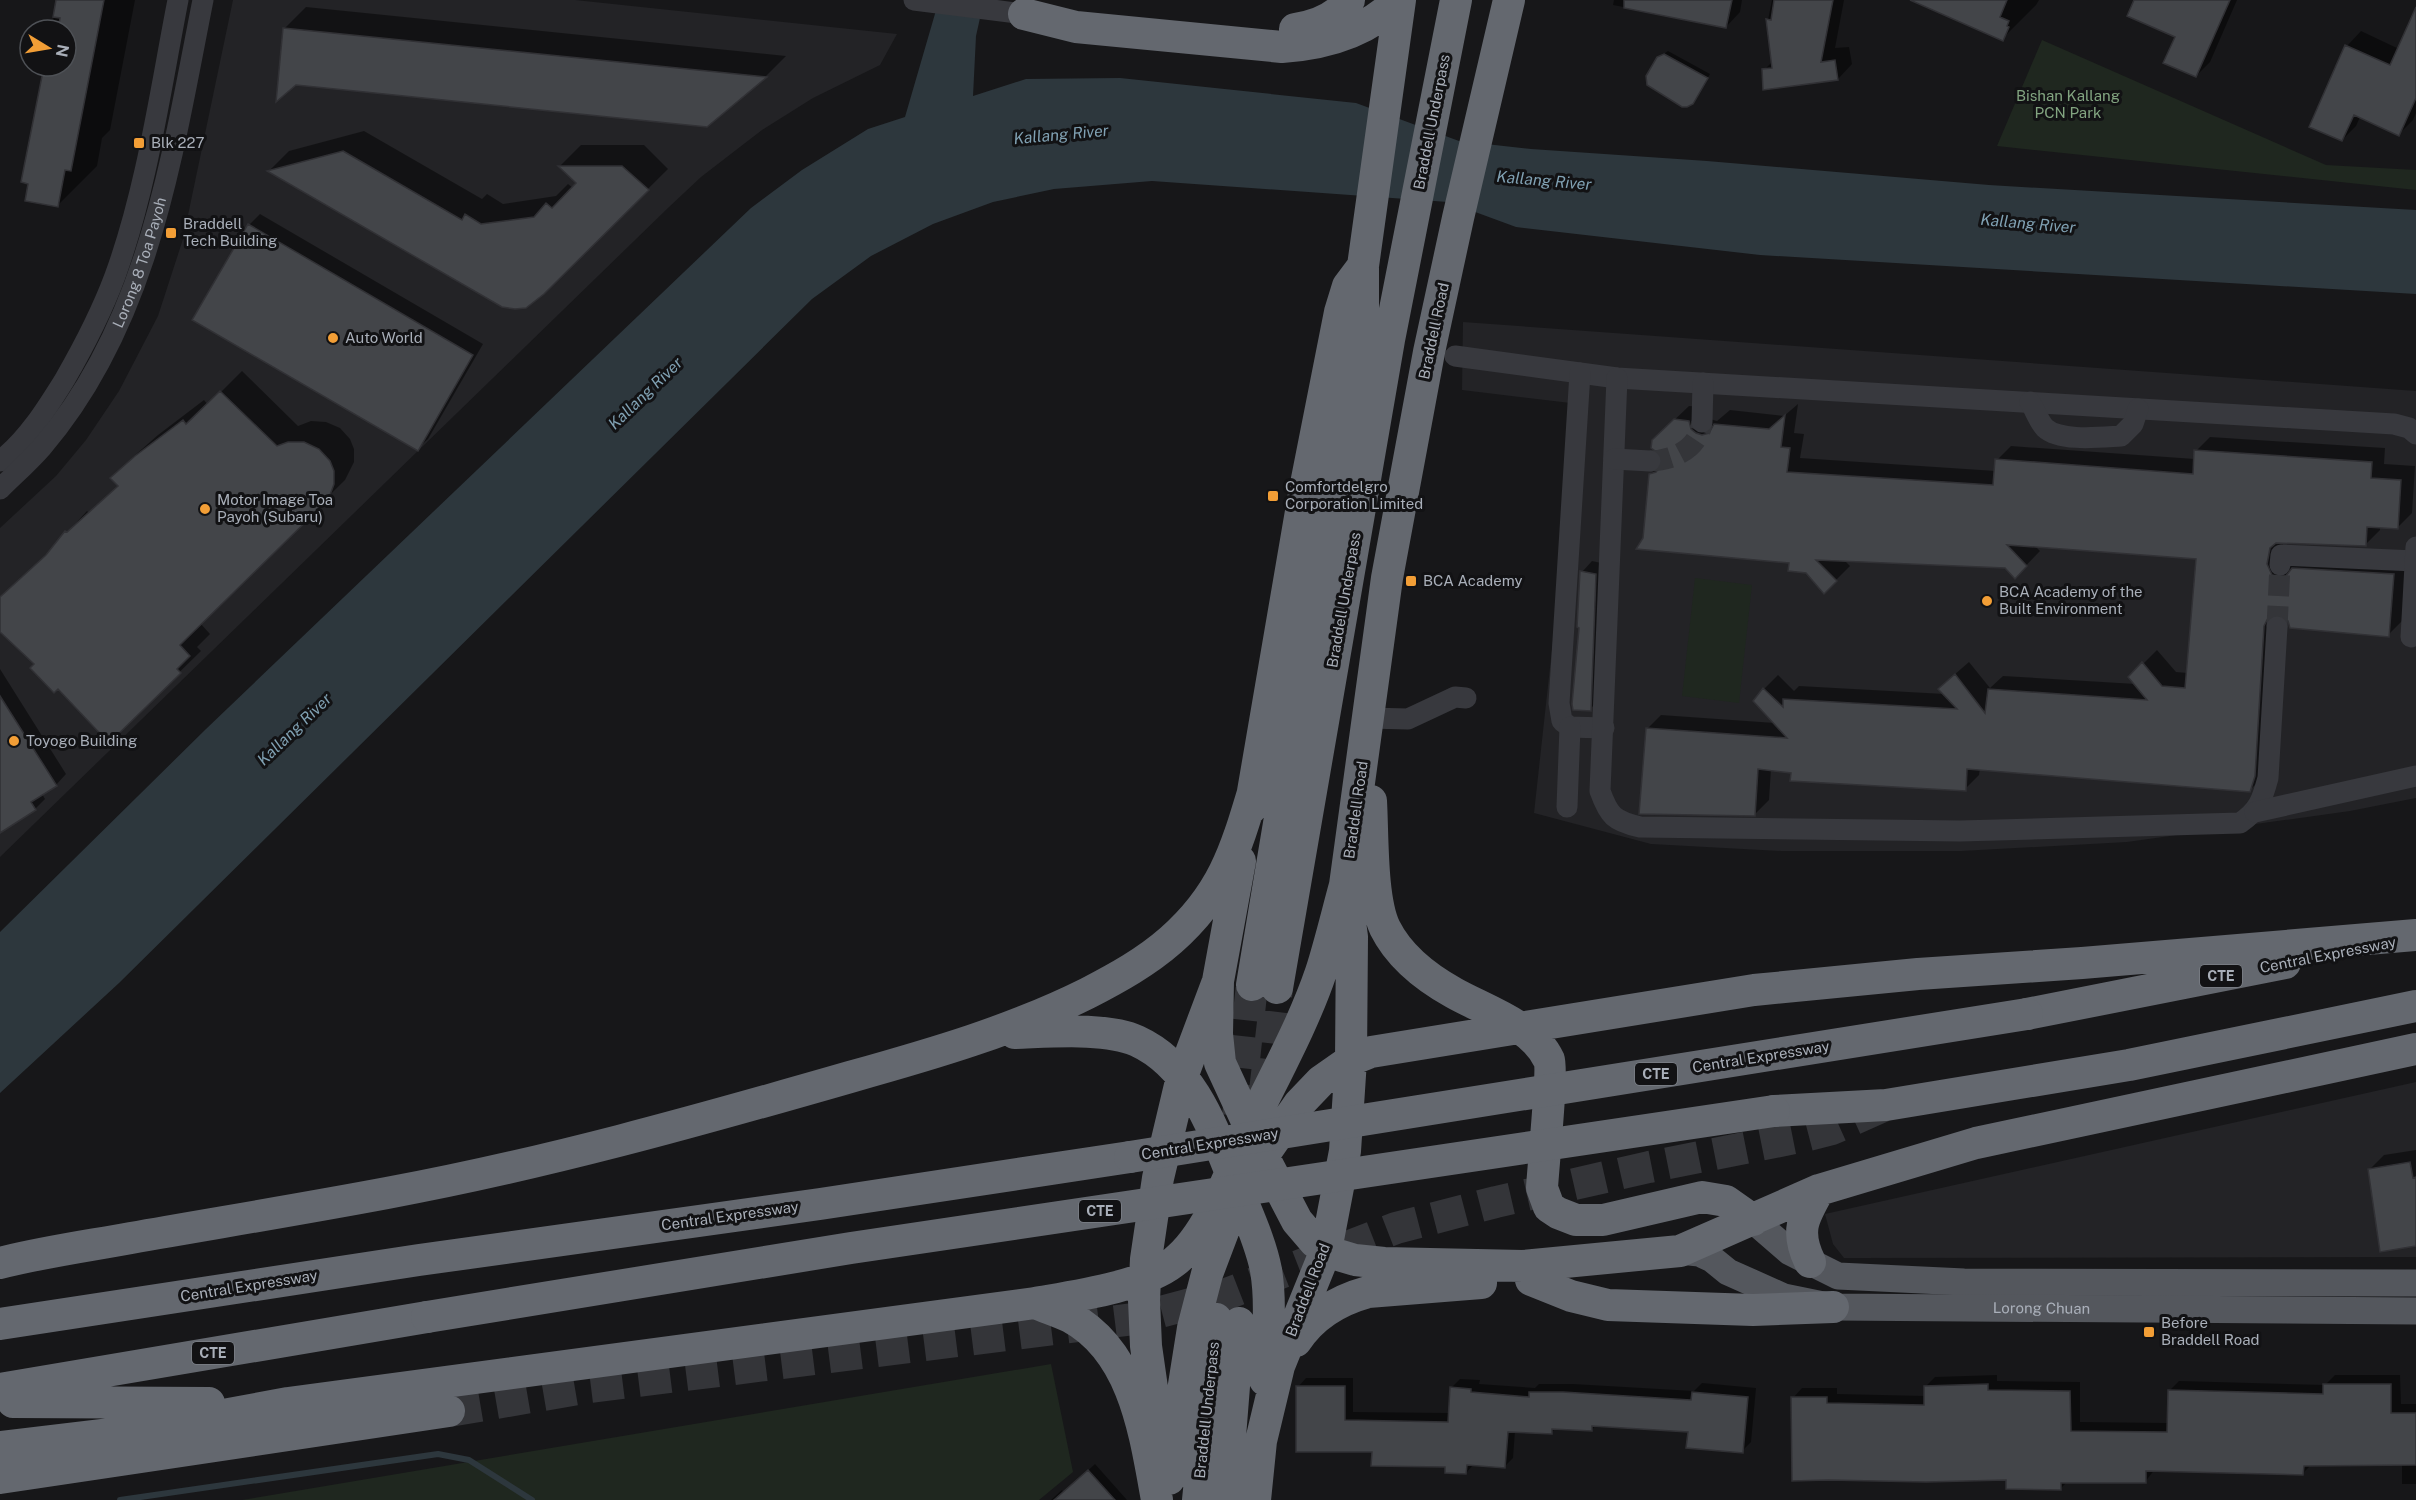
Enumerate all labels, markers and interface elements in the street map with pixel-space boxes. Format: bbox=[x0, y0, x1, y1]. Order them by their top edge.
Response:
north arrow bbox=[18, 18, 78, 78]
text: N bbox=[52, 43, 73, 59]
street label: Braddell Underpass bbox=[1410, 53, 1453, 191]
park label: Bishan Kallang PCN Park bbox=[2016, 87, 2120, 121]
water label: Kallang River bbox=[1013, 121, 1110, 148]
place label: Blk 227 bbox=[151, 134, 204, 151]
marker: Blk 227 bbox=[132, 136, 146, 150]
water label: Kallang River bbox=[1496, 167, 1593, 194]
street label: Lorong 8 Toa Payoh bbox=[109, 195, 169, 330]
water label: Kallang River bbox=[1980, 210, 2077, 237]
place label: Braddell Tech Building bbox=[183, 215, 277, 249]
marker: Braddell Tech Building bbox=[164, 226, 178, 240]
street label: Braddell Road bbox=[1415, 281, 1452, 381]
place label: Auto World bbox=[345, 329, 423, 346]
marker: Auto World bbox=[326, 331, 340, 345]
water label: Kallang River bbox=[604, 353, 687, 433]
place label: Comfortdelgro Corporation Limited bbox=[1285, 478, 1423, 512]
marker: Comfortdelgro Corporation Limited bbox=[1266, 489, 1280, 503]
place label: Motor Image Toa Payoh (Subaru) bbox=[217, 491, 333, 525]
marker: Motor Image Toa Payoh (Subaru) bbox=[198, 502, 212, 516]
street label: Braddell Underpass bbox=[1323, 531, 1364, 669]
place label: BCA Academy bbox=[1423, 572, 1522, 589]
marker: BCA Academy bbox=[1404, 574, 1418, 588]
place label: BCA Academy of the Built Environment bbox=[1999, 583, 2143, 617]
marker: BCA Academy of the Built Environment bbox=[1980, 594, 1994, 608]
water label: Kallang River bbox=[253, 689, 336, 769]
place label: Toyogo Building bbox=[26, 732, 137, 749]
marker: Toyogo Building bbox=[7, 734, 21, 748]
street label: Braddell Road bbox=[1340, 760, 1371, 860]
street label: Central Expressway bbox=[2258, 933, 2398, 976]
road number: CTE bbox=[2200, 965, 2242, 987]
street label: Central Expressway bbox=[1691, 1037, 1831, 1076]
road number: CTE bbox=[1635, 1063, 1677, 1085]
street label: Central Expressway bbox=[1140, 1124, 1280, 1163]
street label: Central Expressway bbox=[660, 1197, 800, 1234]
road number: CTE bbox=[1079, 1200, 1121, 1222]
street label: Braddell Road bbox=[1282, 1241, 1333, 1339]
street label: Central Expressway bbox=[179, 1266, 319, 1305]
street label: Lorong Chuan bbox=[1993, 1299, 2090, 1317]
place label: Before Braddell Road bbox=[2161, 1314, 2259, 1348]
marker: Before Braddell Road bbox=[2142, 1325, 2156, 1339]
street label: Braddell Underpass bbox=[1191, 1341, 1222, 1479]
road number: CTE bbox=[192, 1342, 234, 1364]

